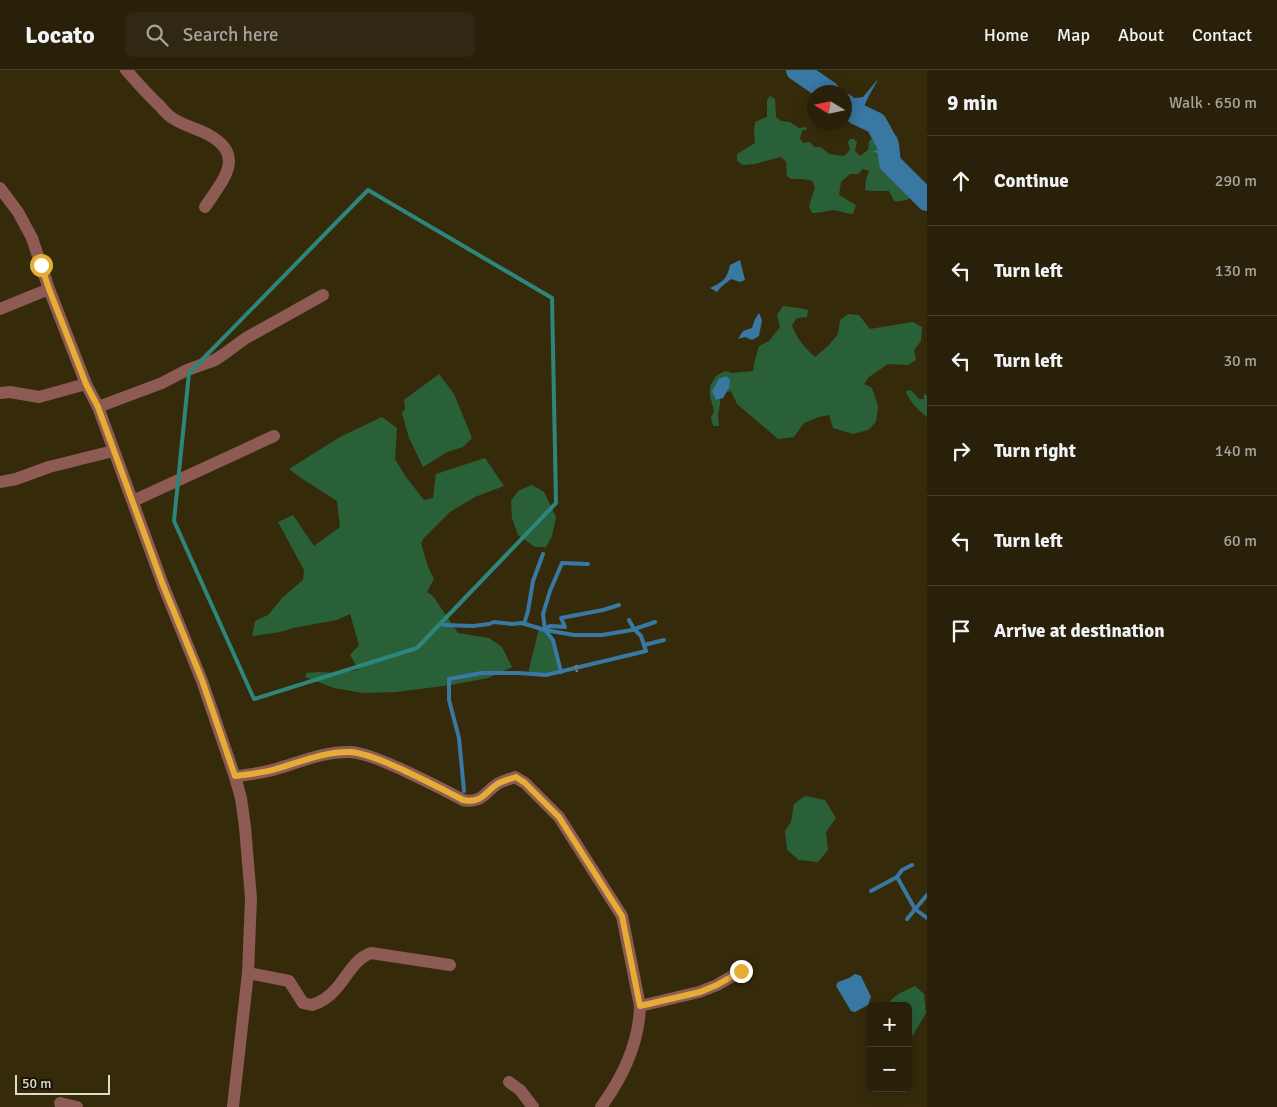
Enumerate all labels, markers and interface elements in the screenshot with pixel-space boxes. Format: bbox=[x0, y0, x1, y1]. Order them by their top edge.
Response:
search box bbox=[125, 12, 475, 57]
text: Locato bbox=[25, 20, 95, 50]
icon: search bbox=[143, 21, 171, 49]
text: Search here bbox=[183, 23, 279, 47]
text: Home bbox=[984, 24, 1029, 46]
text: Map bbox=[1057, 24, 1090, 46]
text: About bbox=[1118, 24, 1164, 46]
text: Contact bbox=[1192, 24, 1252, 46]
north arrow bbox=[807, 85, 852, 130]
text: 9 min bbox=[947, 90, 998, 116]
text: Walk · 650 m bbox=[1169, 93, 1257, 113]
icon: ahead bbox=[947, 167, 975, 195]
text: Continue bbox=[994, 169, 1069, 193]
text: 290 m bbox=[1215, 171, 1257, 191]
route start bbox=[30, 254, 53, 277]
icon: left bbox=[947, 257, 975, 285]
text: Turn left bbox=[994, 259, 1063, 283]
text: 130 m bbox=[1215, 261, 1257, 281]
icon: left bbox=[947, 347, 975, 375]
text: Turn left bbox=[994, 349, 1063, 373]
text: 30 m bbox=[1223, 351, 1257, 371]
icon: right bbox=[947, 437, 975, 465]
text: Turn right bbox=[994, 439, 1076, 463]
text: 140 m bbox=[1215, 441, 1257, 461]
icon: left bbox=[947, 527, 975, 555]
text: Turn left bbox=[994, 529, 1063, 553]
text: 60 m bbox=[1223, 531, 1257, 551]
icon: arrive bbox=[947, 617, 975, 645]
text: Arrive at destination bbox=[994, 619, 1165, 643]
route end bbox=[730, 960, 753, 983]
map controls bbox=[867, 1002, 912, 1092]
button: + bbox=[867, 1002, 912, 1047]
button: − bbox=[867, 1047, 912, 1092]
scale bar bbox=[15, 1072, 110, 1095]
text: 50 m bbox=[22, 1075, 51, 1092]

